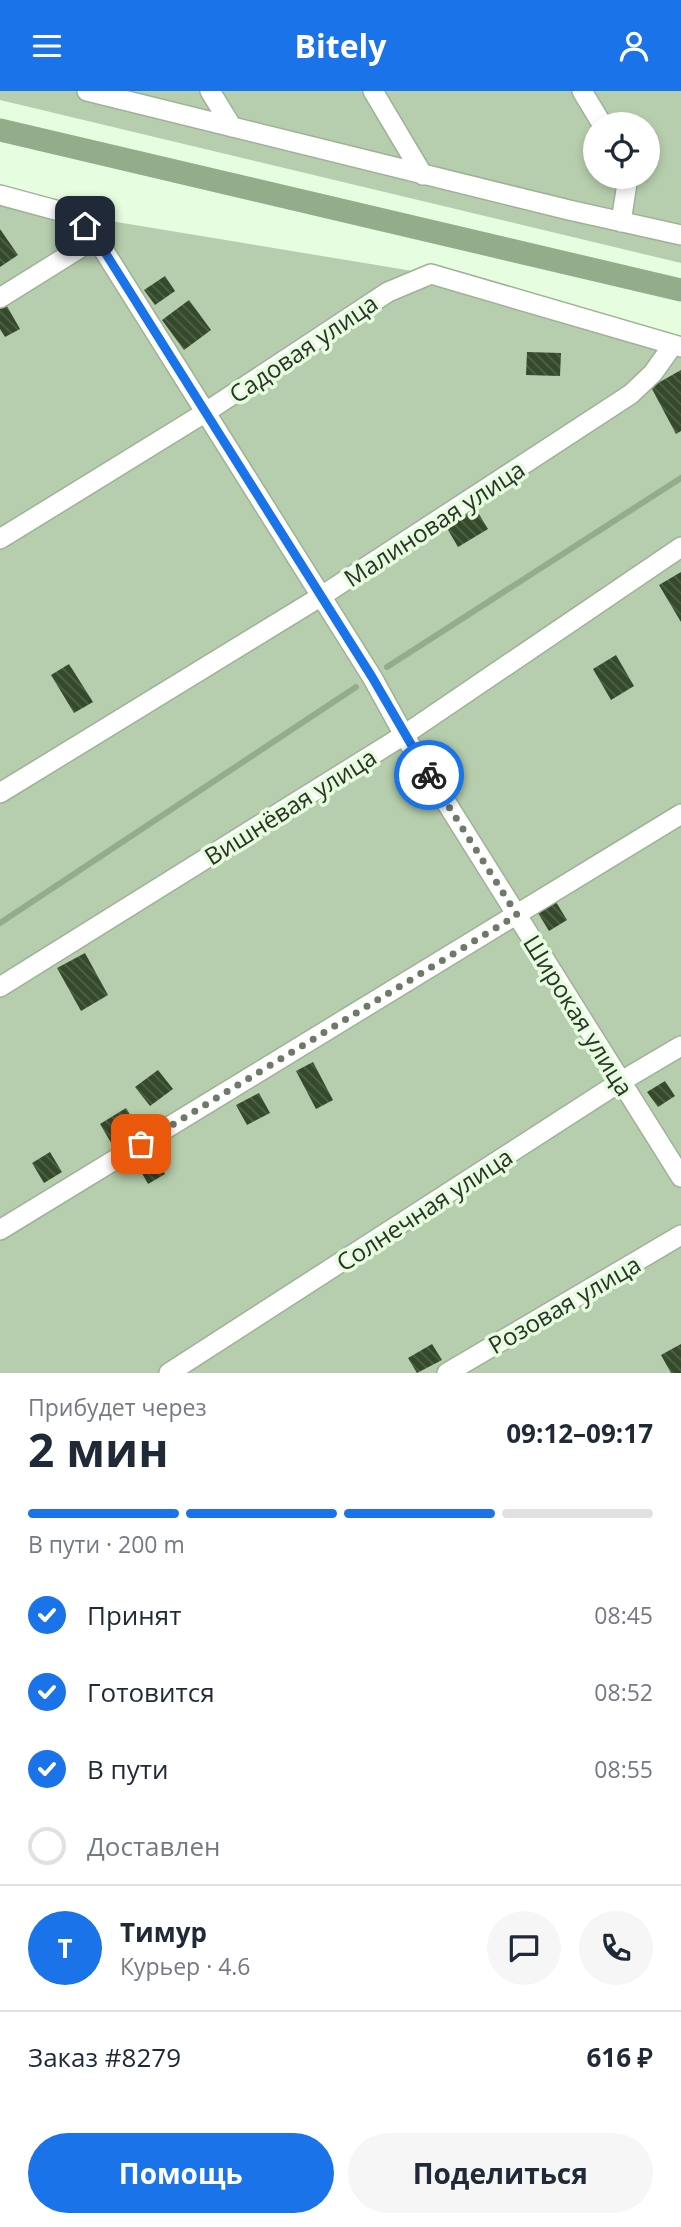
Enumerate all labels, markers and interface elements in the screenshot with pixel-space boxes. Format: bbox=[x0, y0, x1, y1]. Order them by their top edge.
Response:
text: Bitely bbox=[294, 24, 387, 67]
icon: menu bbox=[28, 27, 66, 65]
icon: person bbox=[615, 27, 653, 65]
map controls bbox=[583, 112, 660, 189]
button: locate bbox=[583, 112, 660, 189]
pin bbox=[55, 196, 115, 256]
icon: home bbox=[66, 207, 104, 245]
street label: Садовая улица bbox=[222, 286, 384, 410]
street label: Малиновая улица bbox=[337, 452, 531, 594]
street label: Вишнёвая улица bbox=[198, 740, 382, 872]
courier bbox=[394, 740, 464, 810]
icon: bike bbox=[410, 756, 448, 794]
street label: Широкая улица bbox=[516, 928, 642, 1102]
pin bbox=[111, 1114, 171, 1174]
icon: bag bbox=[122, 1125, 160, 1163]
street label: Солнечная улица bbox=[329, 1140, 519, 1278]
street label: Розовая улица bbox=[482, 1247, 646, 1361]
text: Прибудет через bbox=[28, 1391, 207, 1423]
text: 09:12–09:17 bbox=[506, 1415, 653, 1451]
text: 2 мин bbox=[28, 1418, 169, 1480]
text: В пути · 200 m bbox=[28, 1528, 185, 1560]
icon: check bbox=[28, 1596, 66, 1634]
text: Принят bbox=[87, 1597, 181, 1633]
text: 08:45 bbox=[594, 1599, 653, 1631]
icon: check bbox=[28, 1673, 66, 1711]
text: Готовится bbox=[87, 1674, 215, 1710]
text: 08:52 bbox=[594, 1676, 653, 1708]
icon: check bbox=[28, 1750, 66, 1788]
text: В пути bbox=[87, 1751, 168, 1787]
text: 08:55 bbox=[594, 1753, 653, 1785]
text: Доставлен bbox=[87, 1828, 220, 1864]
button: chat bbox=[487, 1911, 561, 1985]
button: phone bbox=[579, 1911, 653, 1985]
text: Тимур bbox=[120, 1914, 207, 1950]
text: Т bbox=[57, 1930, 73, 1966]
text: Курьер · 4.6 bbox=[120, 1950, 251, 1982]
text: Заказ #8279 bbox=[28, 2039, 181, 2075]
text: 616 ₽ bbox=[587, 2039, 653, 2075]
button: Помощь bbox=[28, 2133, 334, 2213]
button: Поделиться bbox=[348, 2133, 653, 2213]

